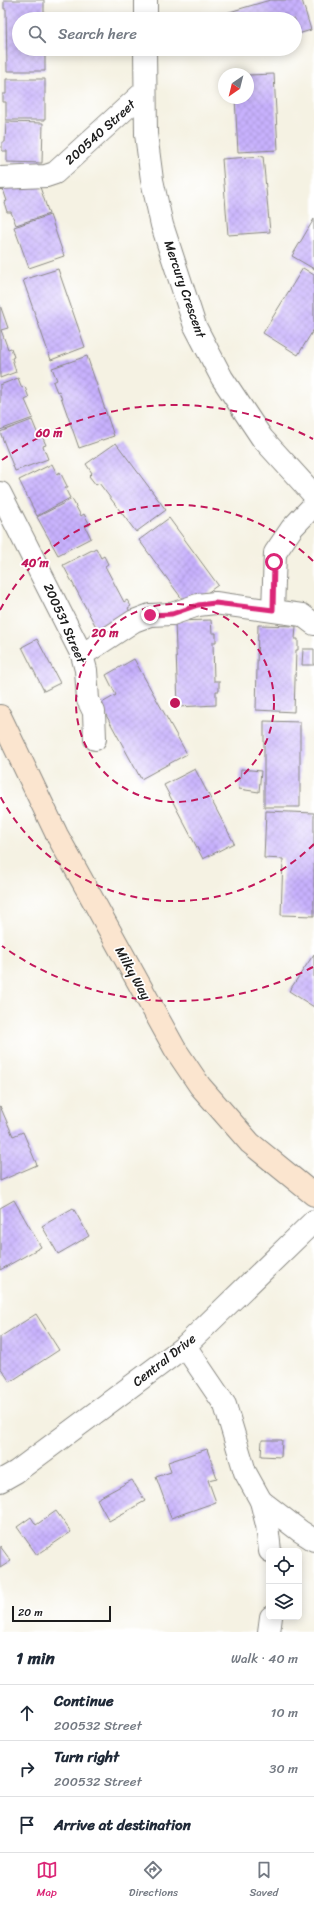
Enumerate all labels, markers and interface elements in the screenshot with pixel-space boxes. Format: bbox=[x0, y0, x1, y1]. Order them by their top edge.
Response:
search box bbox=[12, 12, 302, 56]
text: Search here bbox=[58, 21, 137, 47]
icon: search bbox=[26, 23, 48, 45]
north arrow bbox=[218, 68, 254, 104]
street label: 200540 Street bbox=[59, 93, 141, 170]
street label: Mercury Crescent bbox=[158, 237, 213, 342]
text: 60 m bbox=[35, 422, 63, 444]
text: 40 m bbox=[20, 552, 49, 574]
route start bbox=[265, 553, 283, 571]
street label: 200531 Street bbox=[37, 579, 93, 668]
route end bbox=[141, 606, 159, 624]
text: 20 m bbox=[91, 622, 119, 644]
centre of rings bbox=[168, 696, 182, 710]
street label: Milky Way bbox=[109, 942, 157, 1004]
street label: Central Drive bbox=[127, 1327, 201, 1392]
map controls bbox=[266, 1548, 302, 1620]
button: locate bbox=[266, 1548, 302, 1584]
button: layers bbox=[266, 1584, 302, 1620]
text: 20 m bbox=[18, 1603, 43, 1622]
scale bar bbox=[12, 1604, 111, 1623]
text: 1 min bbox=[16, 1643, 55, 1673]
text: Walk · 40 m bbox=[231, 1647, 298, 1670]
text: Continue bbox=[54, 1688, 114, 1714]
text: 10 m bbox=[271, 1701, 298, 1724]
icon: ahead bbox=[16, 1702, 38, 1724]
text: 200532 Street bbox=[54, 1714, 142, 1737]
text: Turn right bbox=[54, 1744, 119, 1770]
text: 30 m bbox=[269, 1757, 298, 1780]
icon: right bbox=[16, 1758, 38, 1780]
text: 200532 Street bbox=[54, 1770, 142, 1793]
text: Arrive at destination bbox=[54, 1812, 191, 1838]
icon: arrive bbox=[16, 1814, 38, 1836]
tab: Map bbox=[36, 1859, 58, 1902]
tab: Directions bbox=[129, 1859, 178, 1902]
tab: Saved bbox=[249, 1859, 278, 1902]

